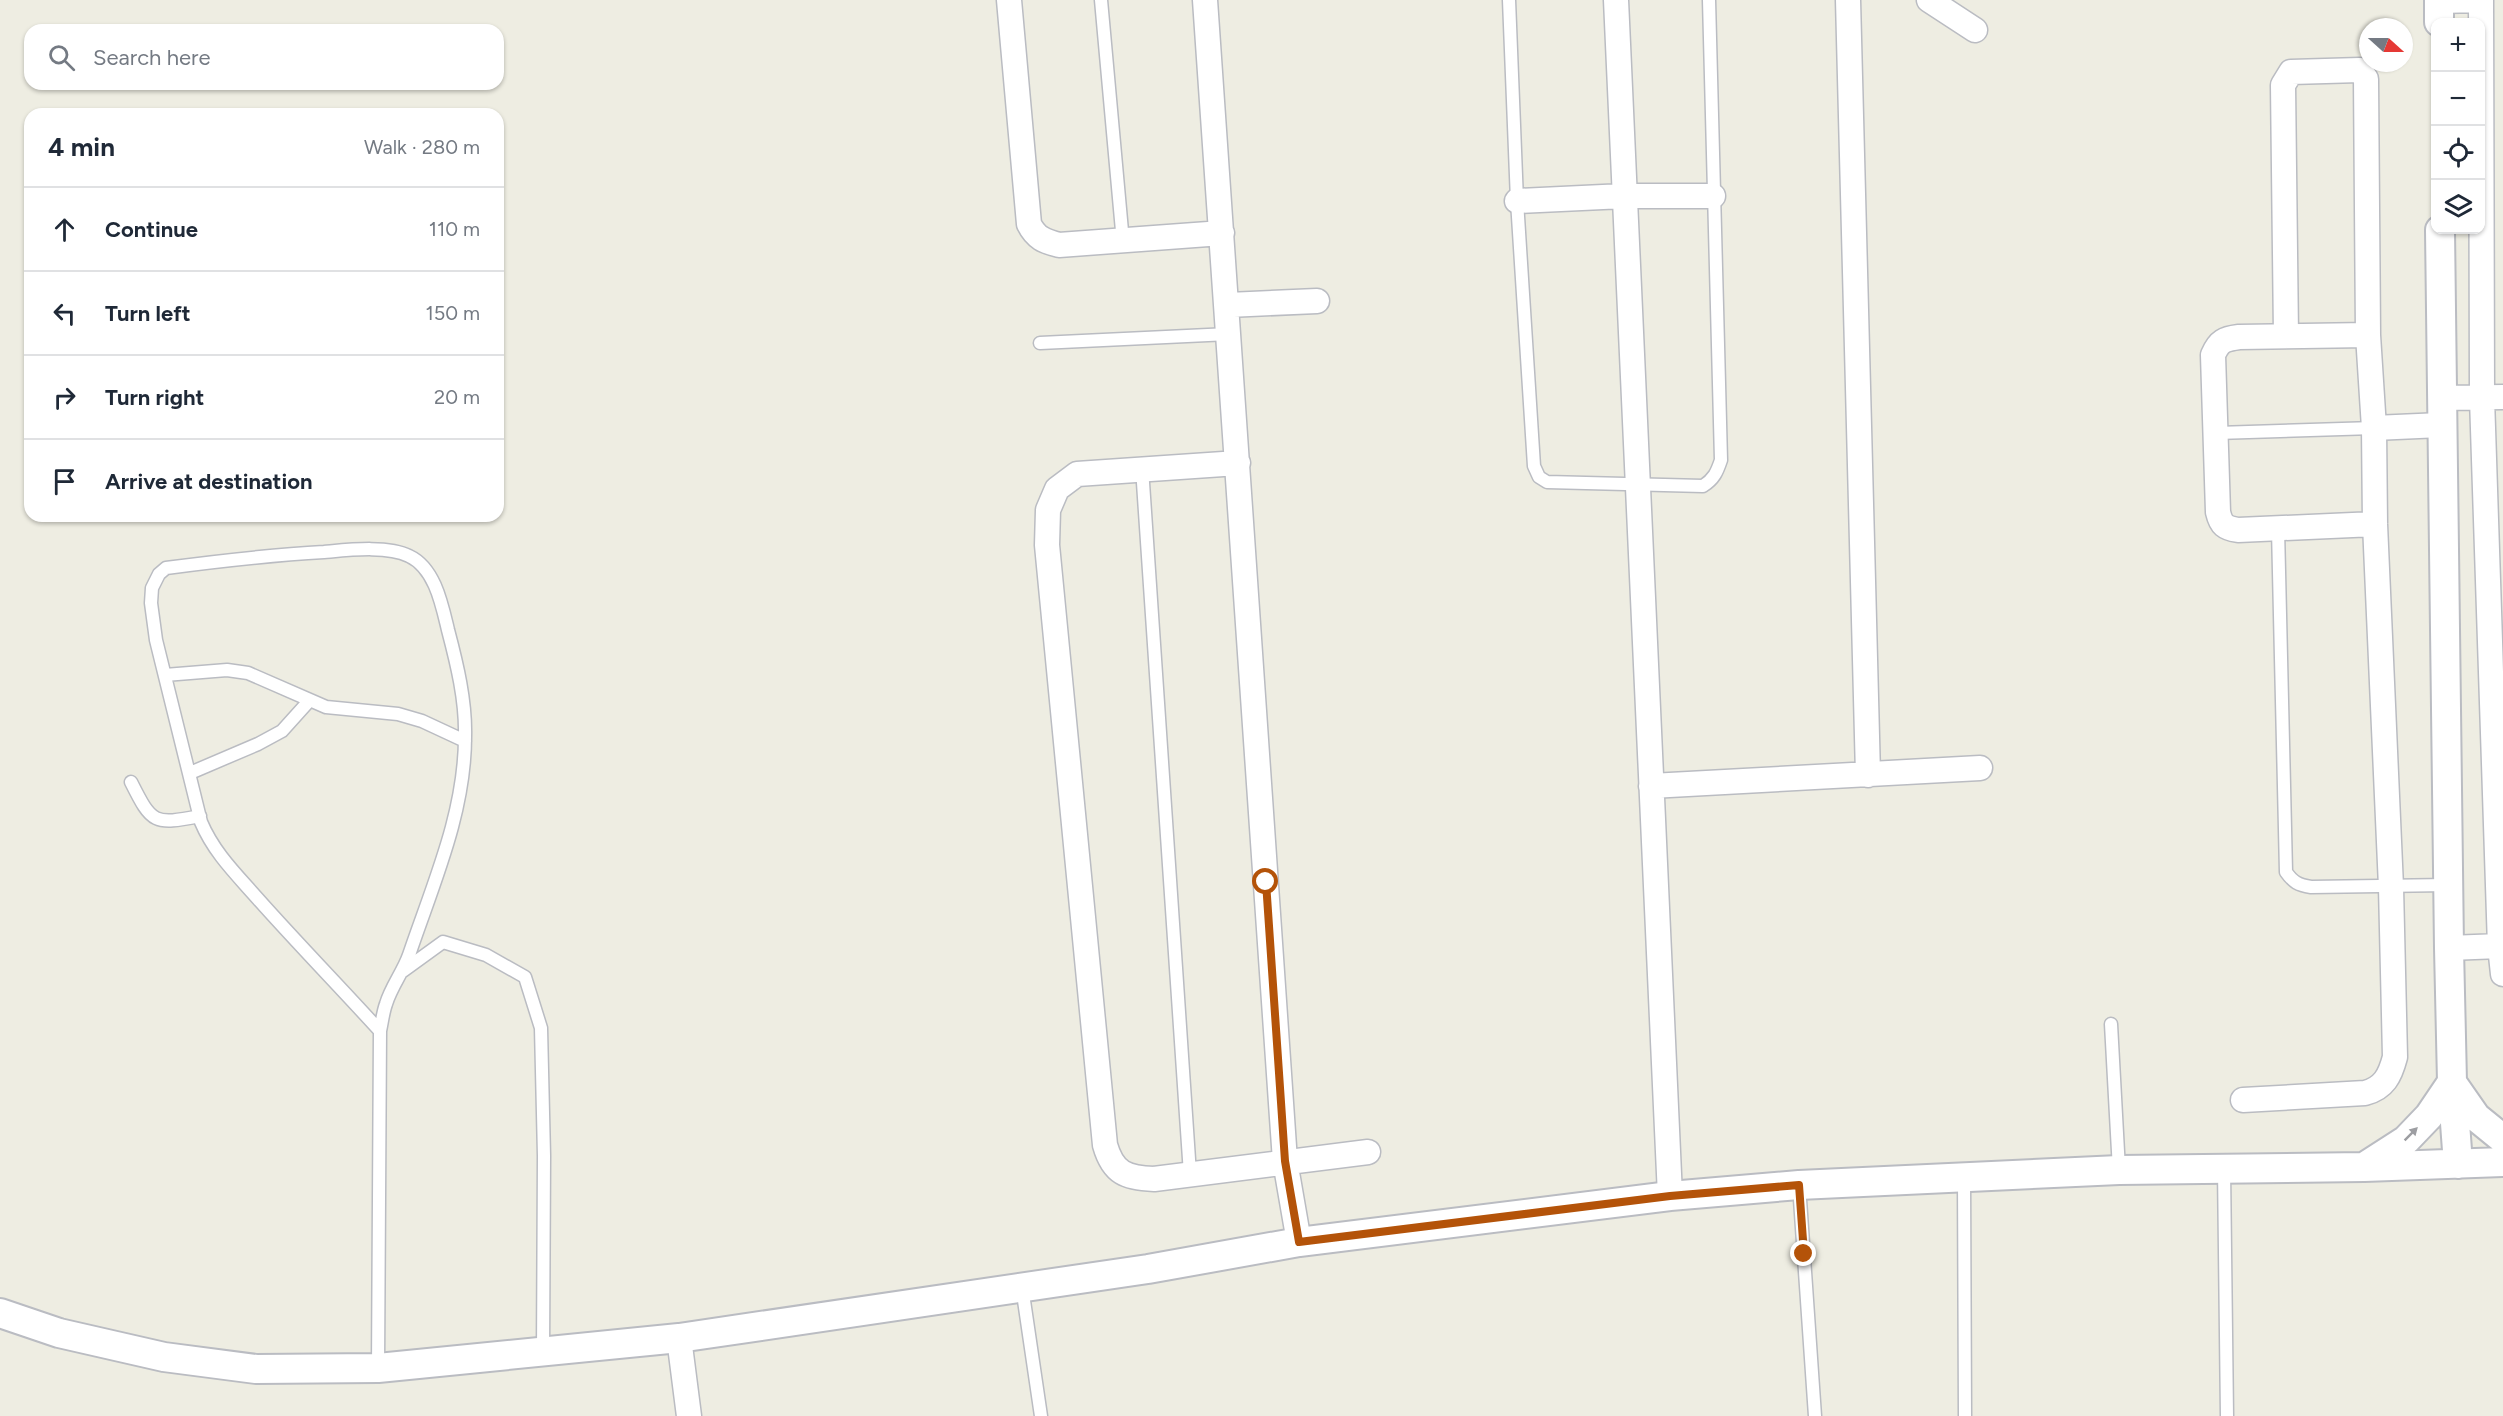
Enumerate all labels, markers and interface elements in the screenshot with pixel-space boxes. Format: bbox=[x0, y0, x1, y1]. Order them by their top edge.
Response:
north arrow bbox=[2359, 18, 2413, 72]
map controls bbox=[2431, 18, 2485, 234]
button: + bbox=[2431, 18, 2485, 72]
search box bbox=[24, 24, 504, 90]
icon: search bbox=[45, 41, 78, 74]
text: Search here bbox=[93, 44, 211, 71]
button: − bbox=[2431, 72, 2485, 126]
button: locate bbox=[2431, 126, 2485, 180]
text: 4 min bbox=[48, 131, 115, 163]
text: Walk · 280 m bbox=[364, 135, 480, 159]
button: layers bbox=[2431, 180, 2485, 234]
icon: ahead bbox=[48, 213, 81, 246]
text: Continue bbox=[105, 216, 198, 243]
text: 110 m bbox=[429, 217, 480, 241]
icon: left bbox=[48, 297, 81, 330]
text: Turn left bbox=[105, 300, 191, 327]
text: 150 m bbox=[425, 301, 480, 325]
icon: right bbox=[48, 381, 81, 414]
text: Turn right bbox=[105, 384, 204, 411]
text: 20 m bbox=[434, 385, 480, 409]
icon: arrive bbox=[48, 465, 81, 498]
text: Arrive at destination bbox=[105, 468, 313, 495]
route start bbox=[1252, 868, 1278, 894]
one-way arrow bbox=[2404, 1127, 2418, 1141]
route end bbox=[1790, 1240, 1816, 1266]

